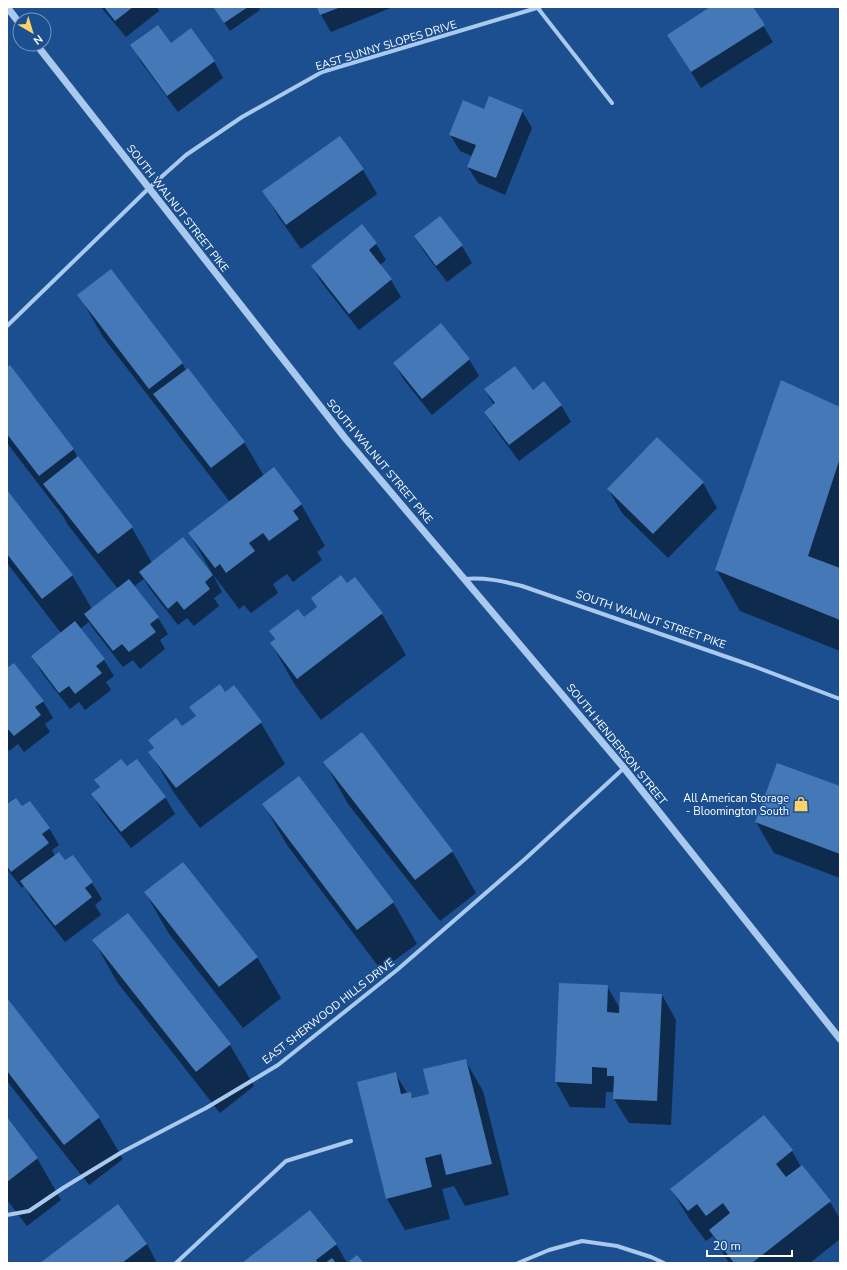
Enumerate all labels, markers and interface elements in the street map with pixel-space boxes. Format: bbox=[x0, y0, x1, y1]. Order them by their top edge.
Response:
north arrow bbox=[12, 12, 52, 52]
street label: EAST SUNNY SLOPES DRIVE bbox=[314, 17, 458, 74]
text: N bbox=[30, 31, 46, 48]
street label: SOUTH WALNUT STREET PIKE bbox=[123, 141, 232, 275]
street label: SOUTH WALNUT STREET PIKE bbox=[323, 396, 436, 527]
street label: SOUTH WALNUT STREET PIKE bbox=[574, 587, 728, 652]
street label: SOUTH HENDERSON STREET bbox=[563, 681, 670, 808]
place label: All American Storage - Bloomington South bbox=[683, 791, 789, 819]
shop icon: All American Storage - Bloomington South bbox=[792, 795, 810, 813]
street label: EAST SHERWOOD HILLS DRIVE bbox=[259, 955, 397, 1068]
scale bar bbox=[707, 1232, 792, 1258]
text: 20 m bbox=[713, 1238, 741, 1254]

